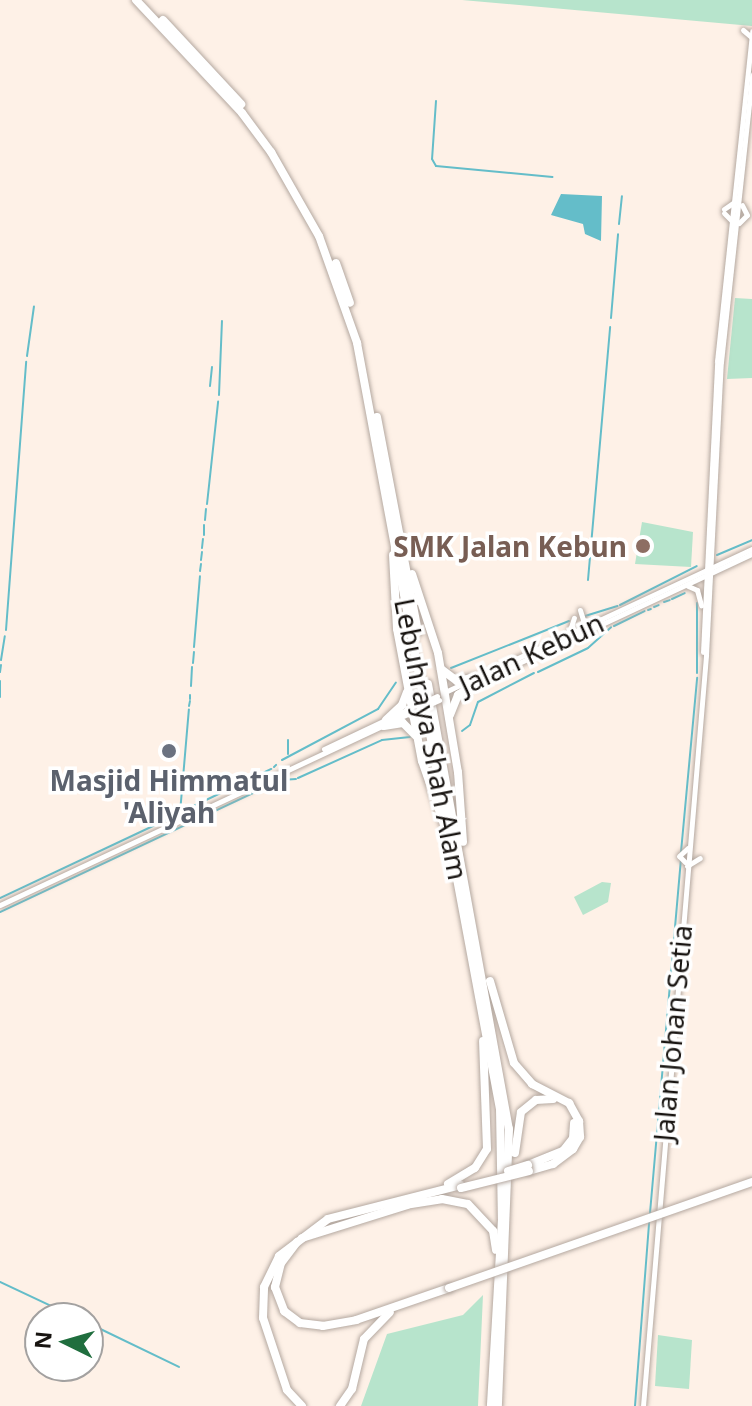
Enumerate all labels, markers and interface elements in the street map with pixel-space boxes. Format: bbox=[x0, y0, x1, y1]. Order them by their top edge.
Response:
place label: SMK Jalan Kebun bbox=[393, 529, 627, 563]
marker: SMK Jalan Kebun bbox=[634, 537, 652, 555]
street label: Lebuhraya Shah Alam bbox=[388, 595, 476, 883]
street label: Jalan Kebun bbox=[453, 605, 609, 701]
marker: Masjid Himmatul 'Aliyah bbox=[160, 742, 178, 760]
place label: Masjid Himmatul 'Aliyah bbox=[50, 763, 288, 829]
street label: Jalan Johan Setia bbox=[646, 923, 698, 1143]
north arrow bbox=[24, 1302, 104, 1382]
text: N bbox=[26, 1330, 58, 1350]

